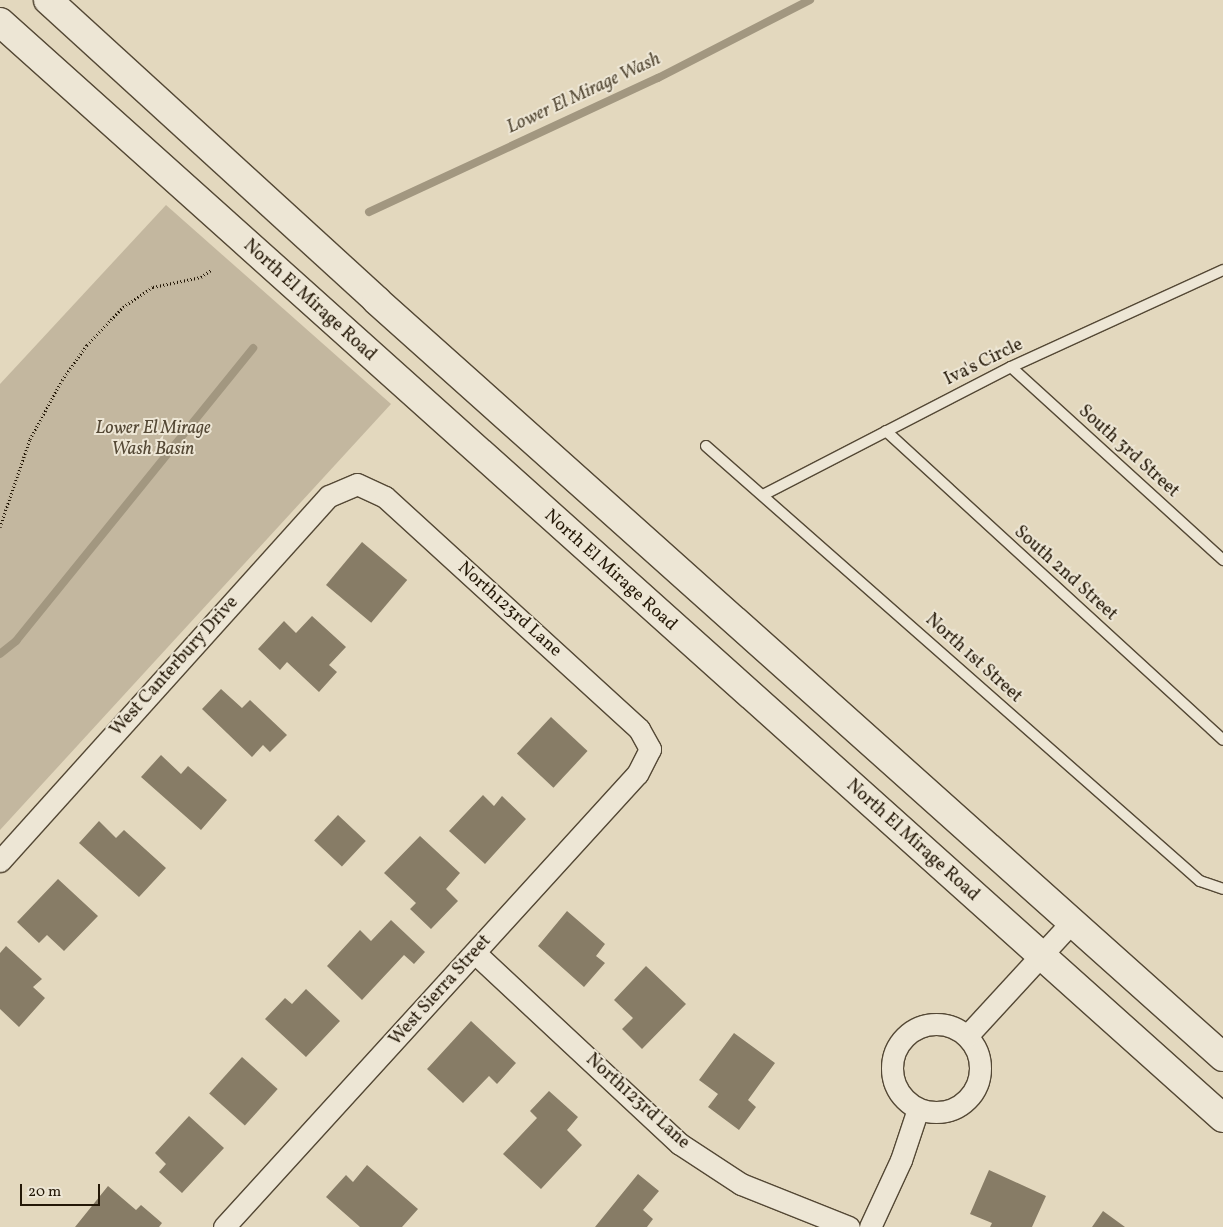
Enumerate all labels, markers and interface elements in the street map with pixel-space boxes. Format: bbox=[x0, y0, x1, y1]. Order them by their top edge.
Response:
water label: Lower El Mirage Wash bbox=[503, 48, 665, 140]
street label: North El Mirage Road bbox=[238, 236, 380, 366]
street label: Iva's Circle bbox=[941, 335, 1027, 391]
street label: South 3rd Street bbox=[1073, 401, 1183, 503]
park label: Lower El Mirage Wash Basin bbox=[95, 419, 211, 462]
street label: North El Mirage Road bbox=[539, 506, 681, 636]
street label: South 2nd Street bbox=[1009, 522, 1121, 626]
street label: North123rd Lane bbox=[453, 558, 565, 662]
street label: West Canterbury Drive bbox=[106, 592, 244, 742]
street label: North 1st Street bbox=[920, 610, 1026, 708]
street label: North El Mirage Road bbox=[841, 776, 983, 906]
street label: West Sierra Street bbox=[386, 931, 496, 1051]
street label: North123rd Lane bbox=[581, 1050, 693, 1154]
scale bar bbox=[22, 1174, 102, 1206]
text: 20 m bbox=[28, 1182, 61, 1203]

